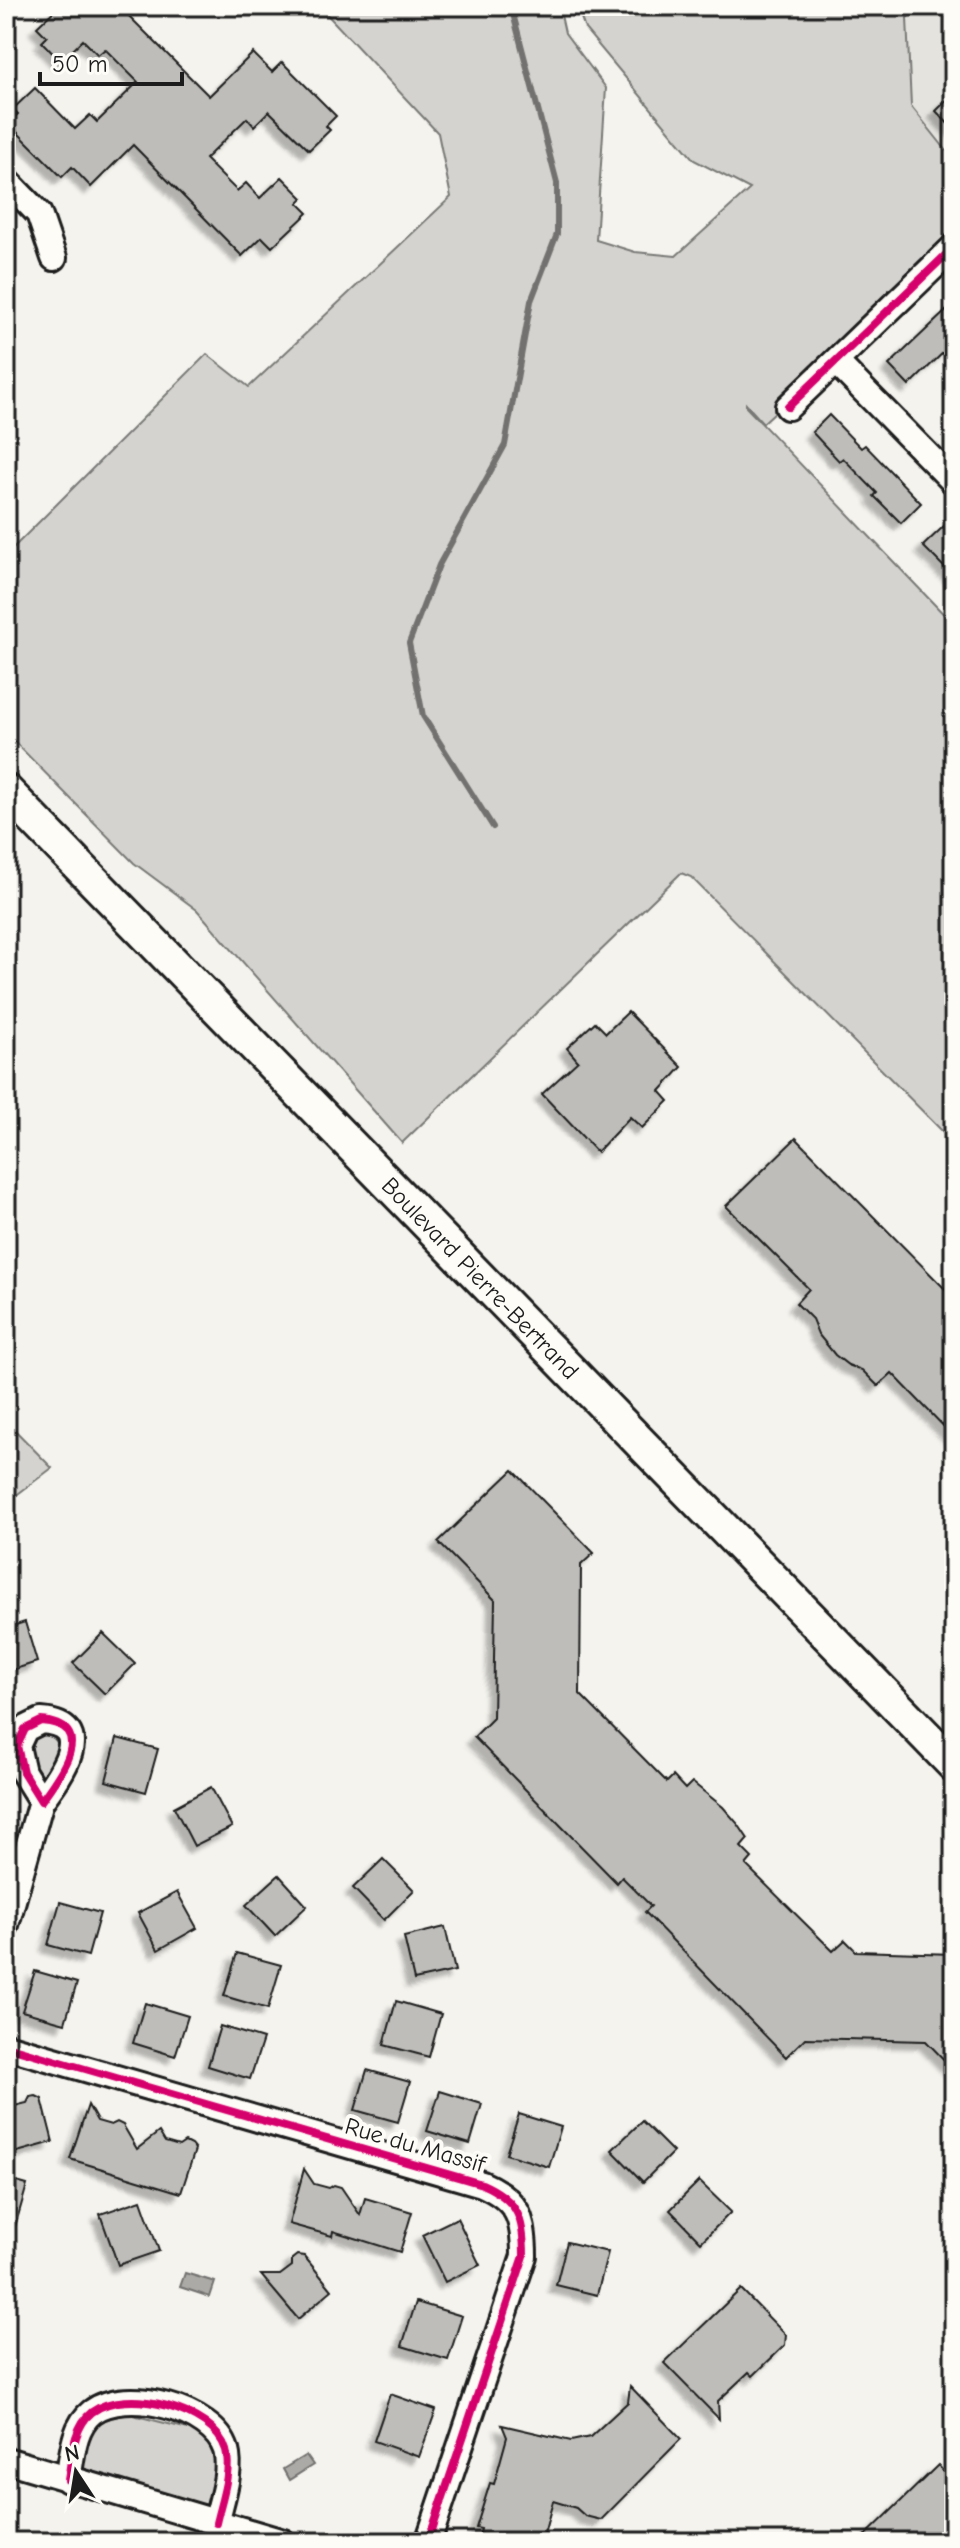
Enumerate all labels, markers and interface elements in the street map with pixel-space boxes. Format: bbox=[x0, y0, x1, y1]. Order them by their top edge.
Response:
scale bar bbox=[40, 36, 182, 86]
text: 50 m bbox=[52, 50, 108, 78]
street label: Boulevard Pierre-Bertrand bbox=[376, 1172, 585, 1385]
street label: Rue du Massif bbox=[342, 2112, 489, 2179]
north arrow bbox=[36, 2432, 116, 2512]
text: N bbox=[62, 2439, 82, 2468]

